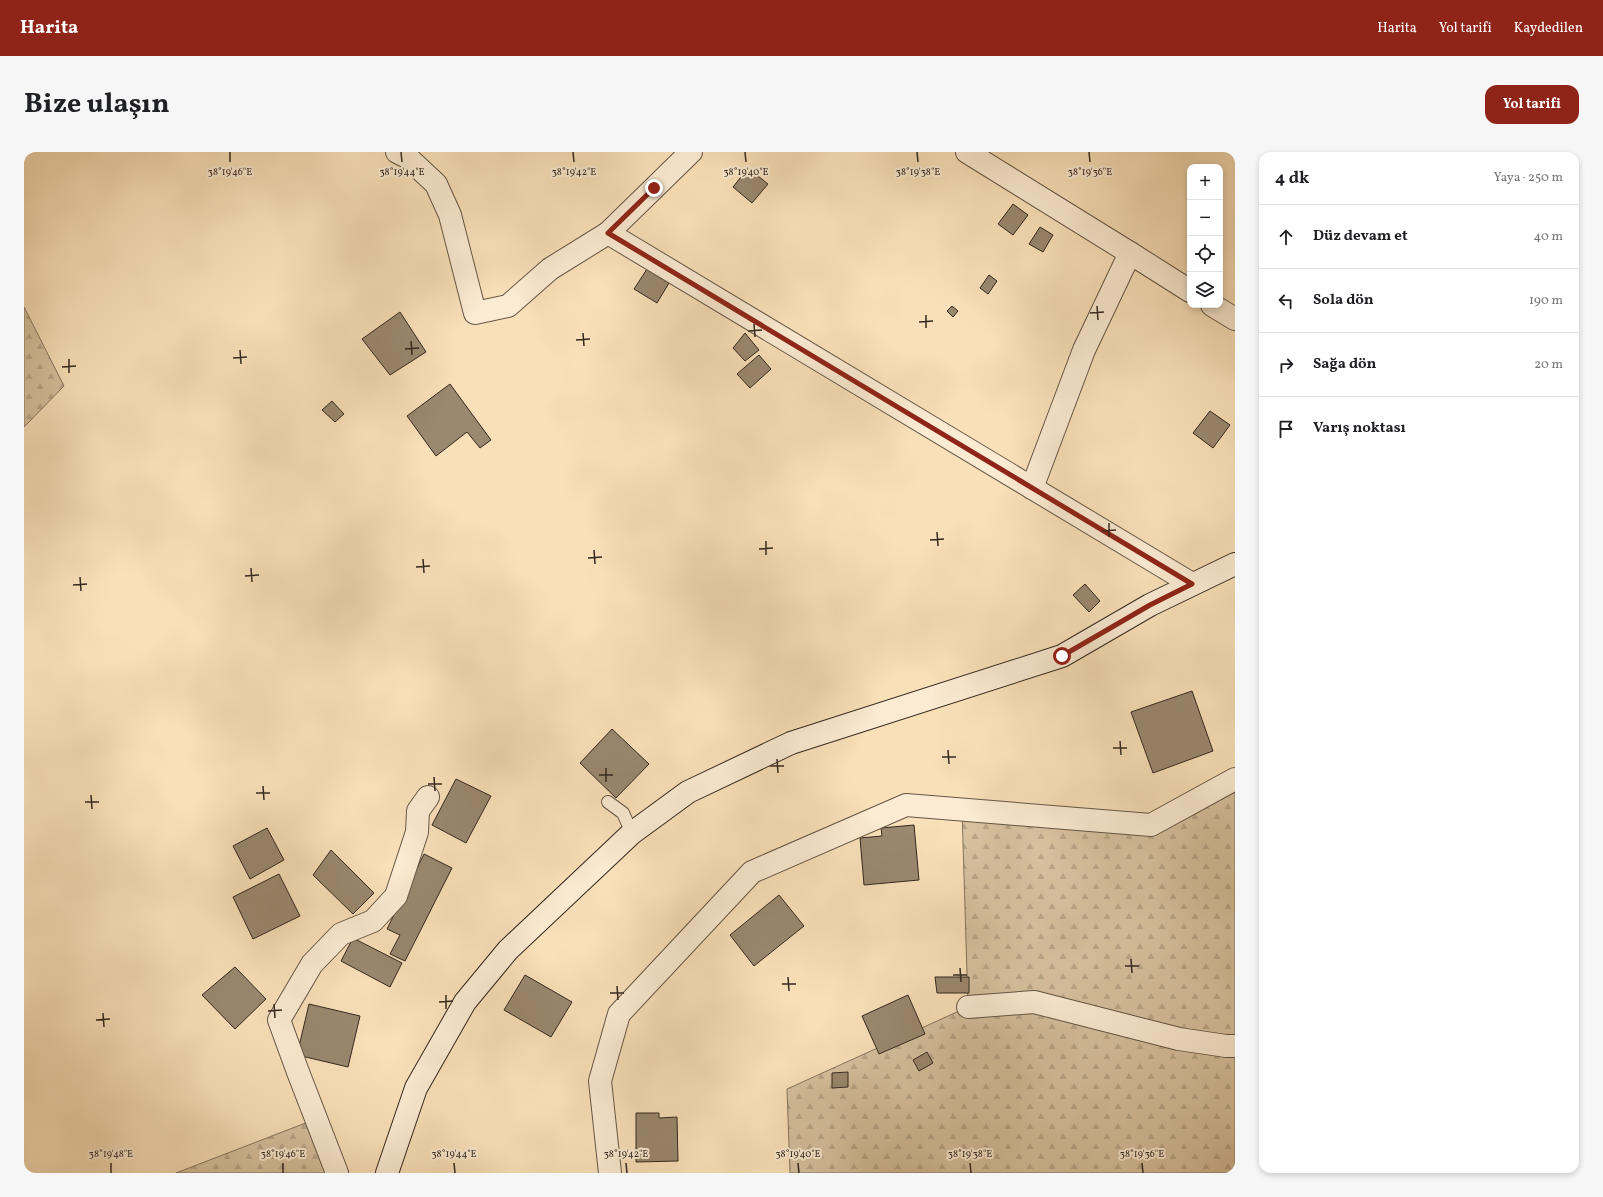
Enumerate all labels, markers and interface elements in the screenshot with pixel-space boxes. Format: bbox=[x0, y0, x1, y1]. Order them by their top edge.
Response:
text: Harita bbox=[20, 15, 78, 41]
text: Harita bbox=[1377, 19, 1417, 38]
text: Yol tarifi bbox=[1439, 19, 1492, 38]
text: Kaydedilen bbox=[1514, 19, 1583, 38]
text: Bize ulaşın bbox=[24, 85, 170, 124]
button: Yol tarifi bbox=[1485, 85, 1579, 124]
map controls bbox=[1187, 164, 1223, 308]
button: + bbox=[1187, 164, 1223, 200]
text: 38°19'46"E bbox=[208, 165, 252, 179]
text: 38°19'44"E bbox=[379, 165, 425, 179]
text: 38°19'42"E bbox=[552, 165, 596, 179]
text: 38°19'40"E bbox=[723, 165, 769, 179]
text: 38°19'38"E bbox=[896, 165, 940, 179]
text: 38°19'36"E bbox=[1068, 165, 1112, 179]
text: 4 dk bbox=[1275, 167, 1309, 190]
text: Yaya · 250 m bbox=[1493, 169, 1563, 187]
route end bbox=[645, 179, 663, 197]
button: − bbox=[1187, 200, 1223, 236]
icon: ahead bbox=[1275, 226, 1297, 248]
text: Düz devam et bbox=[1313, 226, 1408, 247]
text: 40 m bbox=[1534, 228, 1563, 246]
button: locate bbox=[1187, 236, 1223, 272]
button: layers bbox=[1187, 272, 1223, 308]
icon: left bbox=[1275, 290, 1297, 312]
text: Sola dön bbox=[1313, 290, 1374, 311]
text: 190 m bbox=[1529, 292, 1563, 310]
icon: right bbox=[1275, 354, 1297, 376]
text: Sağa dön bbox=[1313, 354, 1377, 375]
text: 20 m bbox=[1534, 356, 1563, 374]
icon: arrive bbox=[1275, 418, 1297, 440]
text: Varış noktası bbox=[1313, 418, 1406, 439]
route start bbox=[1053, 647, 1071, 665]
text: 38°19'48"E bbox=[89, 1147, 133, 1161]
text: 38°19'46"E bbox=[261, 1147, 305, 1161]
text: 38°19'44"E bbox=[431, 1147, 477, 1161]
text: 38°19'42"E bbox=[604, 1147, 648, 1161]
text: 38°19'40"E bbox=[775, 1147, 821, 1161]
text: 38°19'38"E bbox=[948, 1147, 992, 1161]
text: 38°19'36"E bbox=[1120, 1147, 1164, 1161]

